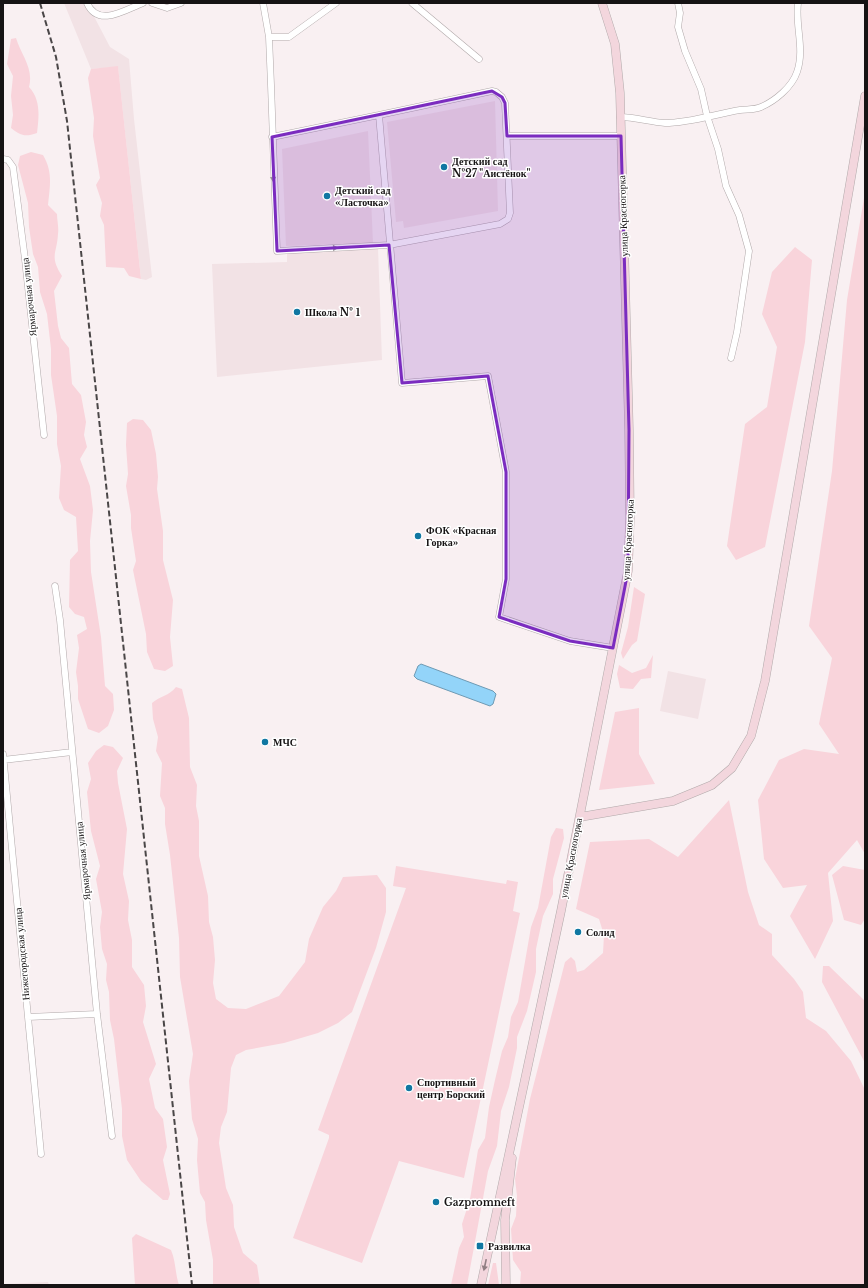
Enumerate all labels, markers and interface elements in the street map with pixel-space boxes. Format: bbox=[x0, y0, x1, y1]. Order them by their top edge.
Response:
place label: Детский сад №27 "Аистёнок" bbox=[452, 155, 531, 180]
marker: Детский сад №27 "Аистёнок" bbox=[439, 162, 449, 172]
one-way arrow bbox=[270, 170, 277, 182]
street label: улица Красногорка bbox=[615, 175, 631, 257]
place label: Детский сад «Ласточка» bbox=[335, 184, 390, 209]
marker: Детский сад «Ласточка» bbox=[322, 191, 332, 201]
one-way arrow bbox=[326, 245, 338, 252]
street label: Ярмарочная улица bbox=[18, 257, 40, 337]
place label: Школа № 1 bbox=[305, 306, 361, 319]
marker: Школа № 1 bbox=[292, 307, 302, 317]
street label: улица Красногорка bbox=[619, 498, 637, 581]
place label: ФОК «Красная Горка» bbox=[426, 524, 497, 549]
marker: ФОК «Красная Горка» bbox=[413, 531, 423, 541]
place label: МЧС bbox=[273, 736, 297, 749]
marker: МЧС bbox=[260, 737, 270, 747]
street label: улица Красногорка bbox=[557, 816, 585, 899]
street label: Ярмарочная улица bbox=[72, 821, 94, 901]
street label: Нижегородская улица bbox=[11, 906, 33, 1001]
place label: Солид bbox=[586, 926, 615, 939]
marker: Солид bbox=[573, 927, 583, 937]
place label: Спортивный центр Борский bbox=[417, 1076, 485, 1101]
marker: Спортивный центр Борский bbox=[404, 1083, 414, 1093]
place label: Gazpromneft bbox=[444, 1196, 515, 1209]
marker: Gazpromneft bbox=[431, 1197, 441, 1207]
place label: Развилка bbox=[488, 1240, 531, 1253]
marker: Развилка bbox=[475, 1241, 485, 1251]
one-way arrow bbox=[482, 1259, 488, 1271]

